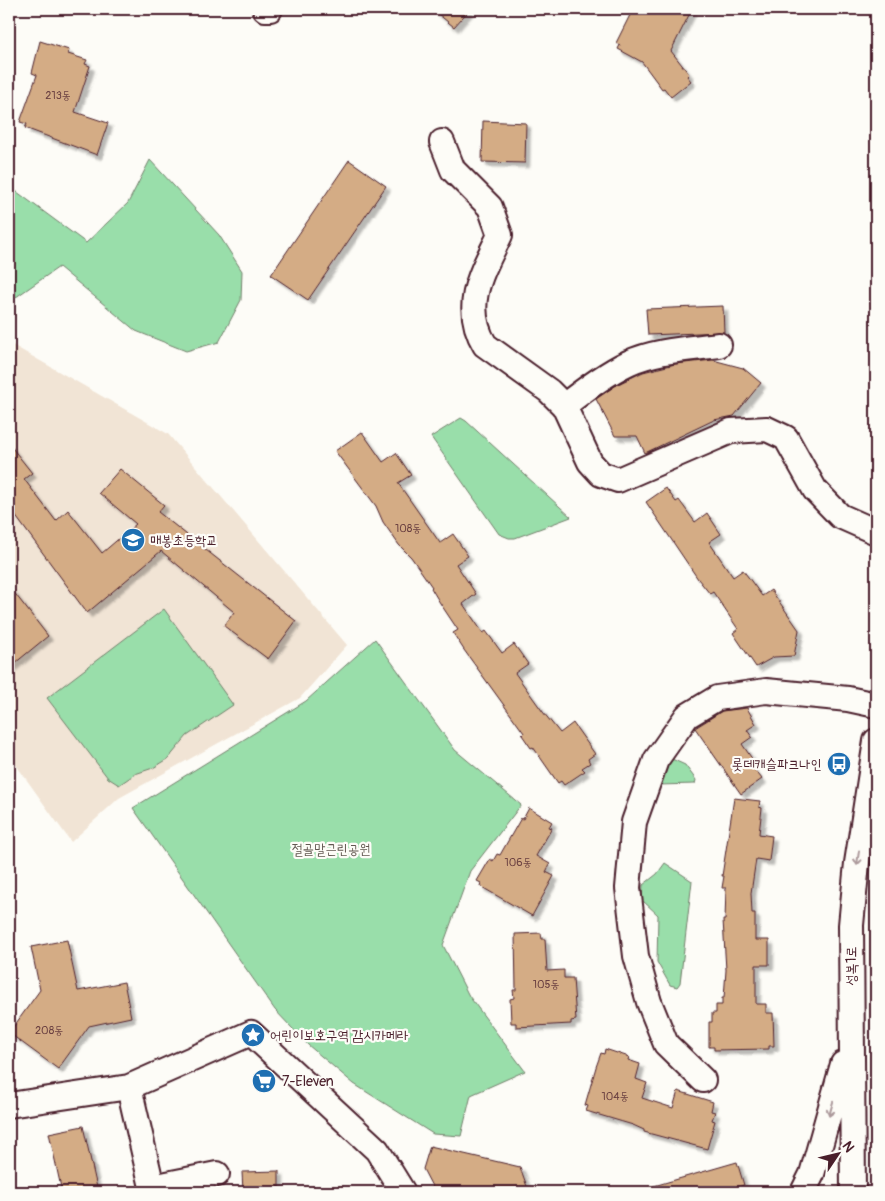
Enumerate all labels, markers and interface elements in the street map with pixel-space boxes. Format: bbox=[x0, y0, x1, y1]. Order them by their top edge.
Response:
house number: 213동 bbox=[45, 89, 71, 102]
house number: 108동 bbox=[395, 522, 421, 535]
school or university icon: 매봉초등학교 bbox=[120, 527, 146, 553]
place label: 매봉초등학교 bbox=[150, 532, 218, 549]
bus stop icon: 롯데캐슬파크나인 bbox=[826, 751, 852, 777]
place label: 롯데캐슬파크나인 bbox=[732, 756, 822, 773]
park label: 절골말근린공원 bbox=[292, 841, 370, 858]
one-way arrow bbox=[853, 850, 863, 866]
house number: 106동 bbox=[504, 856, 532, 869]
street label: 성복1로 bbox=[843, 946, 860, 986]
house number: 105동 bbox=[533, 978, 559, 991]
place icon: 어린이보호구역 감시카메라 bbox=[240, 1022, 266, 1048]
house number: 208동 bbox=[35, 1024, 63, 1037]
place label: 어린이보호구역 감시카메라 bbox=[270, 1027, 409, 1044]
supermarket icon: 7-Eleven bbox=[251, 1068, 277, 1094]
place label: 7-Eleven bbox=[282, 1073, 334, 1090]
house number: 104동 bbox=[601, 1090, 629, 1103]
one-way arrow bbox=[826, 1101, 836, 1117]
north arrow bbox=[812, 1128, 862, 1178]
text: N bbox=[839, 1138, 858, 1156]

